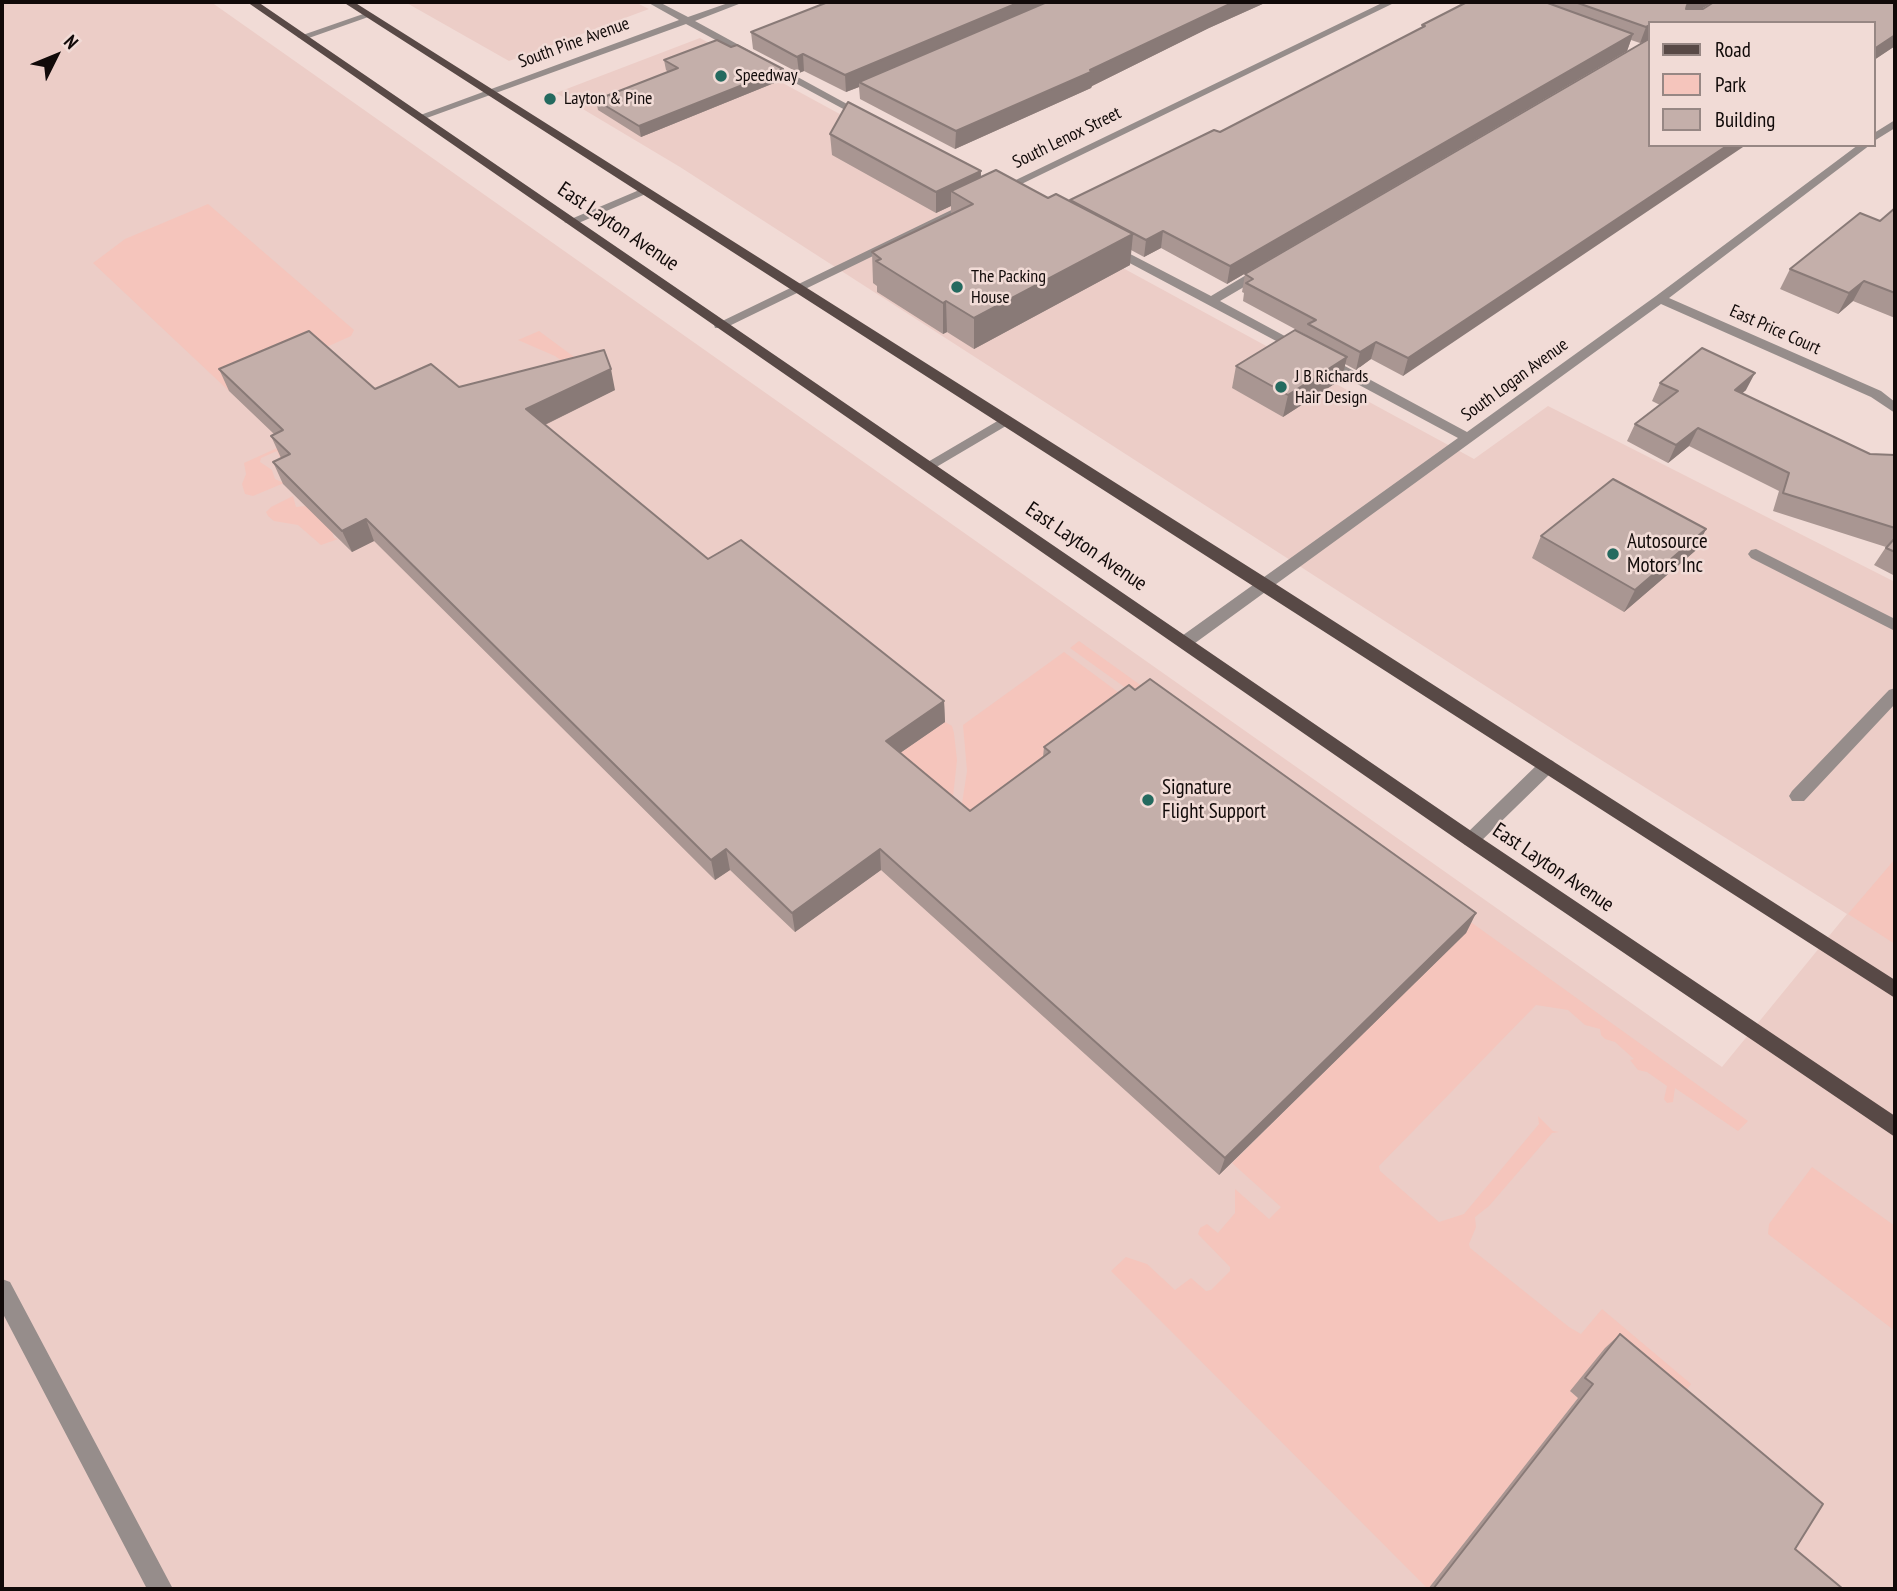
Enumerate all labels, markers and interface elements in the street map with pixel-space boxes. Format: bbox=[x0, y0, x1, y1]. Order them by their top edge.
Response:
street label: South Pine Avenue bbox=[515, 13, 633, 73]
north arrow bbox=[21, 21, 91, 91]
legend bbox=[1648, 21, 1876, 147]
text: N bbox=[59, 30, 84, 54]
text: Road bbox=[1715, 36, 1751, 63]
place label: Speedway bbox=[735, 65, 798, 87]
marker: Speedway bbox=[713, 68, 729, 84]
text: Park bbox=[1715, 71, 1746, 98]
place label: Layton & Pine bbox=[564, 88, 652, 110]
marker: Layton & Pine bbox=[542, 91, 558, 107]
street label: South Lenox Street bbox=[1009, 102, 1125, 174]
text: Building bbox=[1715, 106, 1775, 133]
street label: East Layton Avenue bbox=[553, 177, 683, 277]
place label: The Packing House bbox=[971, 266, 1046, 308]
marker: The Packing House bbox=[949, 279, 965, 295]
street label: East Price Court bbox=[1726, 300, 1824, 360]
street label: South Logan Avenue bbox=[1457, 334, 1573, 426]
place label: J B Richards Hair Design bbox=[1295, 366, 1368, 408]
marker: J B Richards Hair Design bbox=[1273, 379, 1289, 395]
street label: East Layton Avenue bbox=[1021, 497, 1151, 597]
place label: Autosource Motors Inc bbox=[1627, 529, 1708, 579]
marker: Autosource Motors Inc bbox=[1605, 546, 1621, 562]
place label: Signature Flight Support bbox=[1162, 775, 1266, 825]
marker: Signature Flight Support bbox=[1140, 792, 1156, 808]
street label: East Layton Avenue bbox=[1488, 818, 1618, 918]

